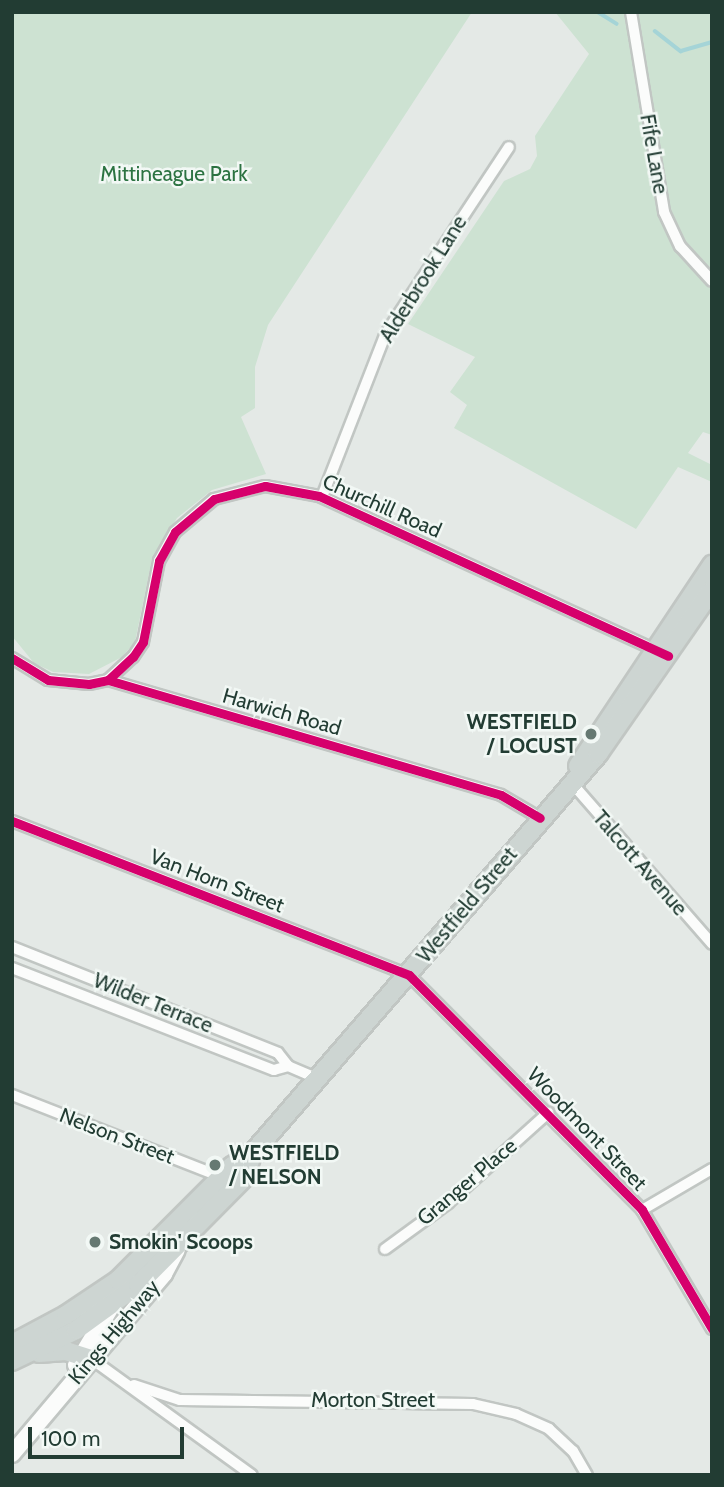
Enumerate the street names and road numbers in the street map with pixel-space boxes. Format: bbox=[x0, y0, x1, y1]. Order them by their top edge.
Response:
street label: Fife Lane bbox=[635, 112, 673, 196]
street label: Alderbrook Lane bbox=[374, 211, 472, 347]
street label: Churchill Road bbox=[319, 469, 445, 543]
street label: Harwich Road bbox=[220, 683, 344, 741]
street label: Talcott Avenue bbox=[587, 805, 693, 921]
street label: Westfield Street bbox=[411, 842, 523, 968]
street label: Van Horn Street bbox=[146, 844, 288, 918]
street label: Wilder Terrace bbox=[90, 968, 216, 1038]
street label: Woodmont Street bbox=[522, 1062, 652, 1196]
street label: Nelson Street bbox=[56, 1103, 178, 1169]
street label: Granger Place bbox=[412, 1133, 522, 1231]
street label: Kings Highway bbox=[63, 1275, 165, 1389]
street label: Morton Street bbox=[311, 1387, 435, 1413]

